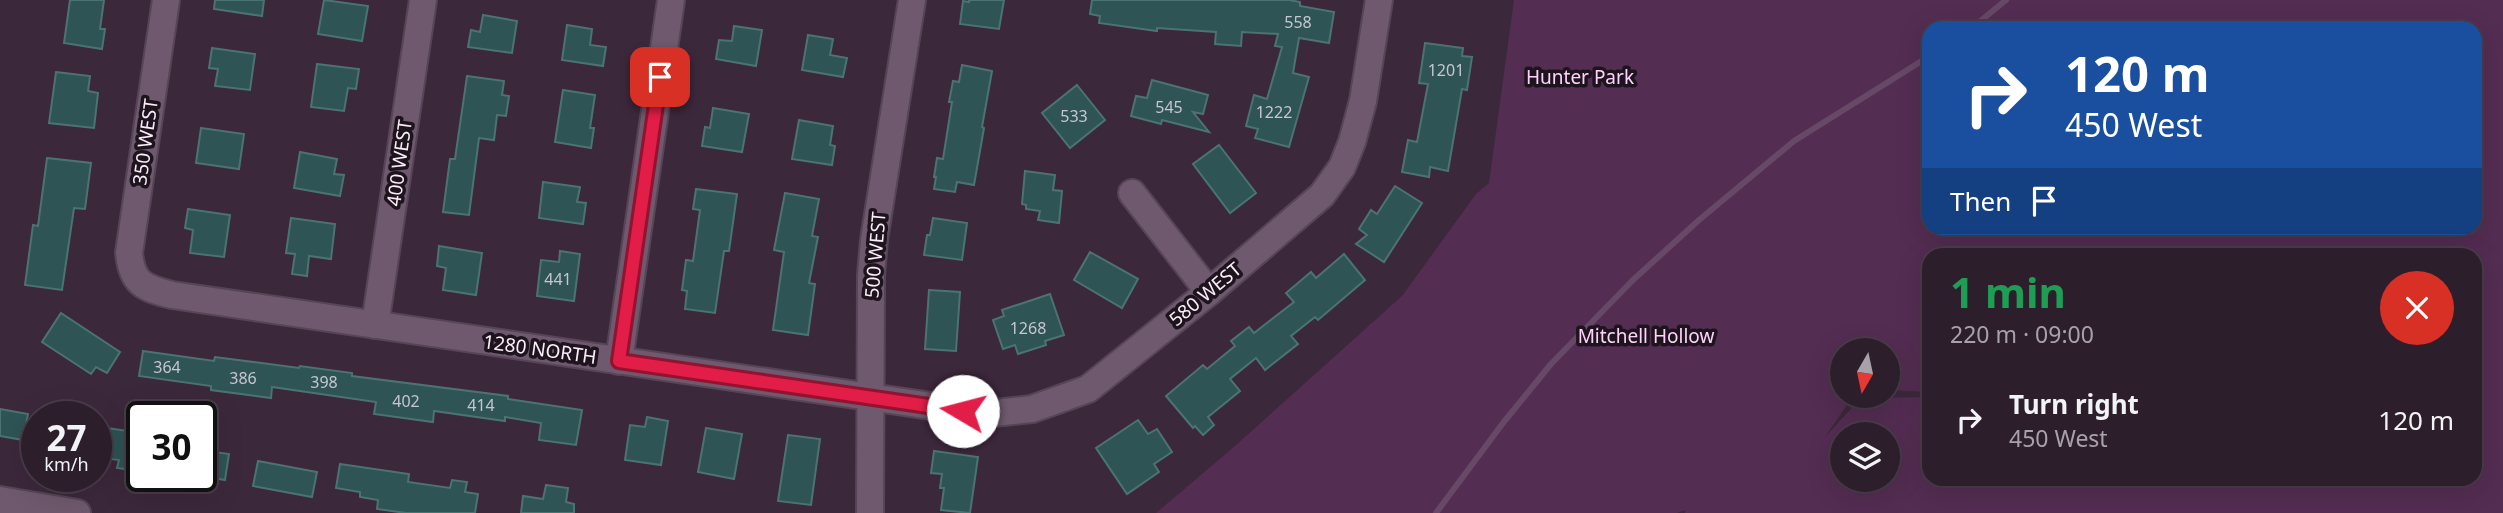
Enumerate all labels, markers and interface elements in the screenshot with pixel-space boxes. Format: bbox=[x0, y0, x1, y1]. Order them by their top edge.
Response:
house number: 558 bbox=[1284, 11, 1312, 33]
text: 120 m bbox=[2065, 40, 2210, 106]
pin bbox=[630, 47, 690, 107]
icon: right bbox=[1950, 49, 2041, 140]
icon: arrive bbox=[641, 58, 679, 96]
house number: 1201 bbox=[1428, 59, 1464, 81]
park label: Hunter Park bbox=[1526, 64, 1634, 90]
house number: 545 bbox=[1155, 96, 1183, 118]
street label: 350 WEST bbox=[126, 97, 164, 187]
house number: 1222 bbox=[1256, 101, 1292, 123]
text: 450 West bbox=[2065, 103, 2202, 146]
house number: 533 bbox=[1060, 105, 1088, 127]
street label: 400 WEST bbox=[380, 118, 418, 208]
icon: arrive bbox=[2025, 182, 2063, 220]
text: Then bbox=[1950, 183, 2011, 219]
street label: 500 WEST bbox=[858, 210, 892, 299]
street label: 580 WEST bbox=[1163, 256, 1247, 332]
text: 1 min bbox=[1950, 263, 2066, 320]
house number: 441 bbox=[544, 268, 572, 290]
button: close bbox=[2380, 271, 2454, 345]
house number: 1268 bbox=[1010, 317, 1046, 339]
text: 220 m · 09:00 bbox=[1950, 318, 2094, 350]
park label: Mitchell Hollow bbox=[1578, 323, 1714, 349]
street label: 1280 NORTH bbox=[482, 328, 598, 370]
north arrow bbox=[1830, 338, 1900, 408]
map controls bbox=[1830, 338, 1900, 492]
house number: 364 bbox=[153, 356, 181, 378]
house number: 386 bbox=[229, 367, 257, 389]
house number: 398 bbox=[310, 371, 338, 393]
position arrow bbox=[926, 374, 1000, 448]
text: Turn right bbox=[2009, 386, 2139, 422]
house number: 402 bbox=[392, 390, 420, 412]
house number: 414 bbox=[467, 394, 495, 416]
speed limit sign: 30 bbox=[126, 401, 217, 492]
icon: right bbox=[1950, 401, 1988, 439]
text: 120 m bbox=[2378, 402, 2454, 438]
text: 27 bbox=[46, 414, 87, 461]
button: layers bbox=[1830, 422, 1900, 492]
text: 450 West bbox=[2009, 422, 2108, 454]
text: km/h bbox=[44, 452, 89, 476]

